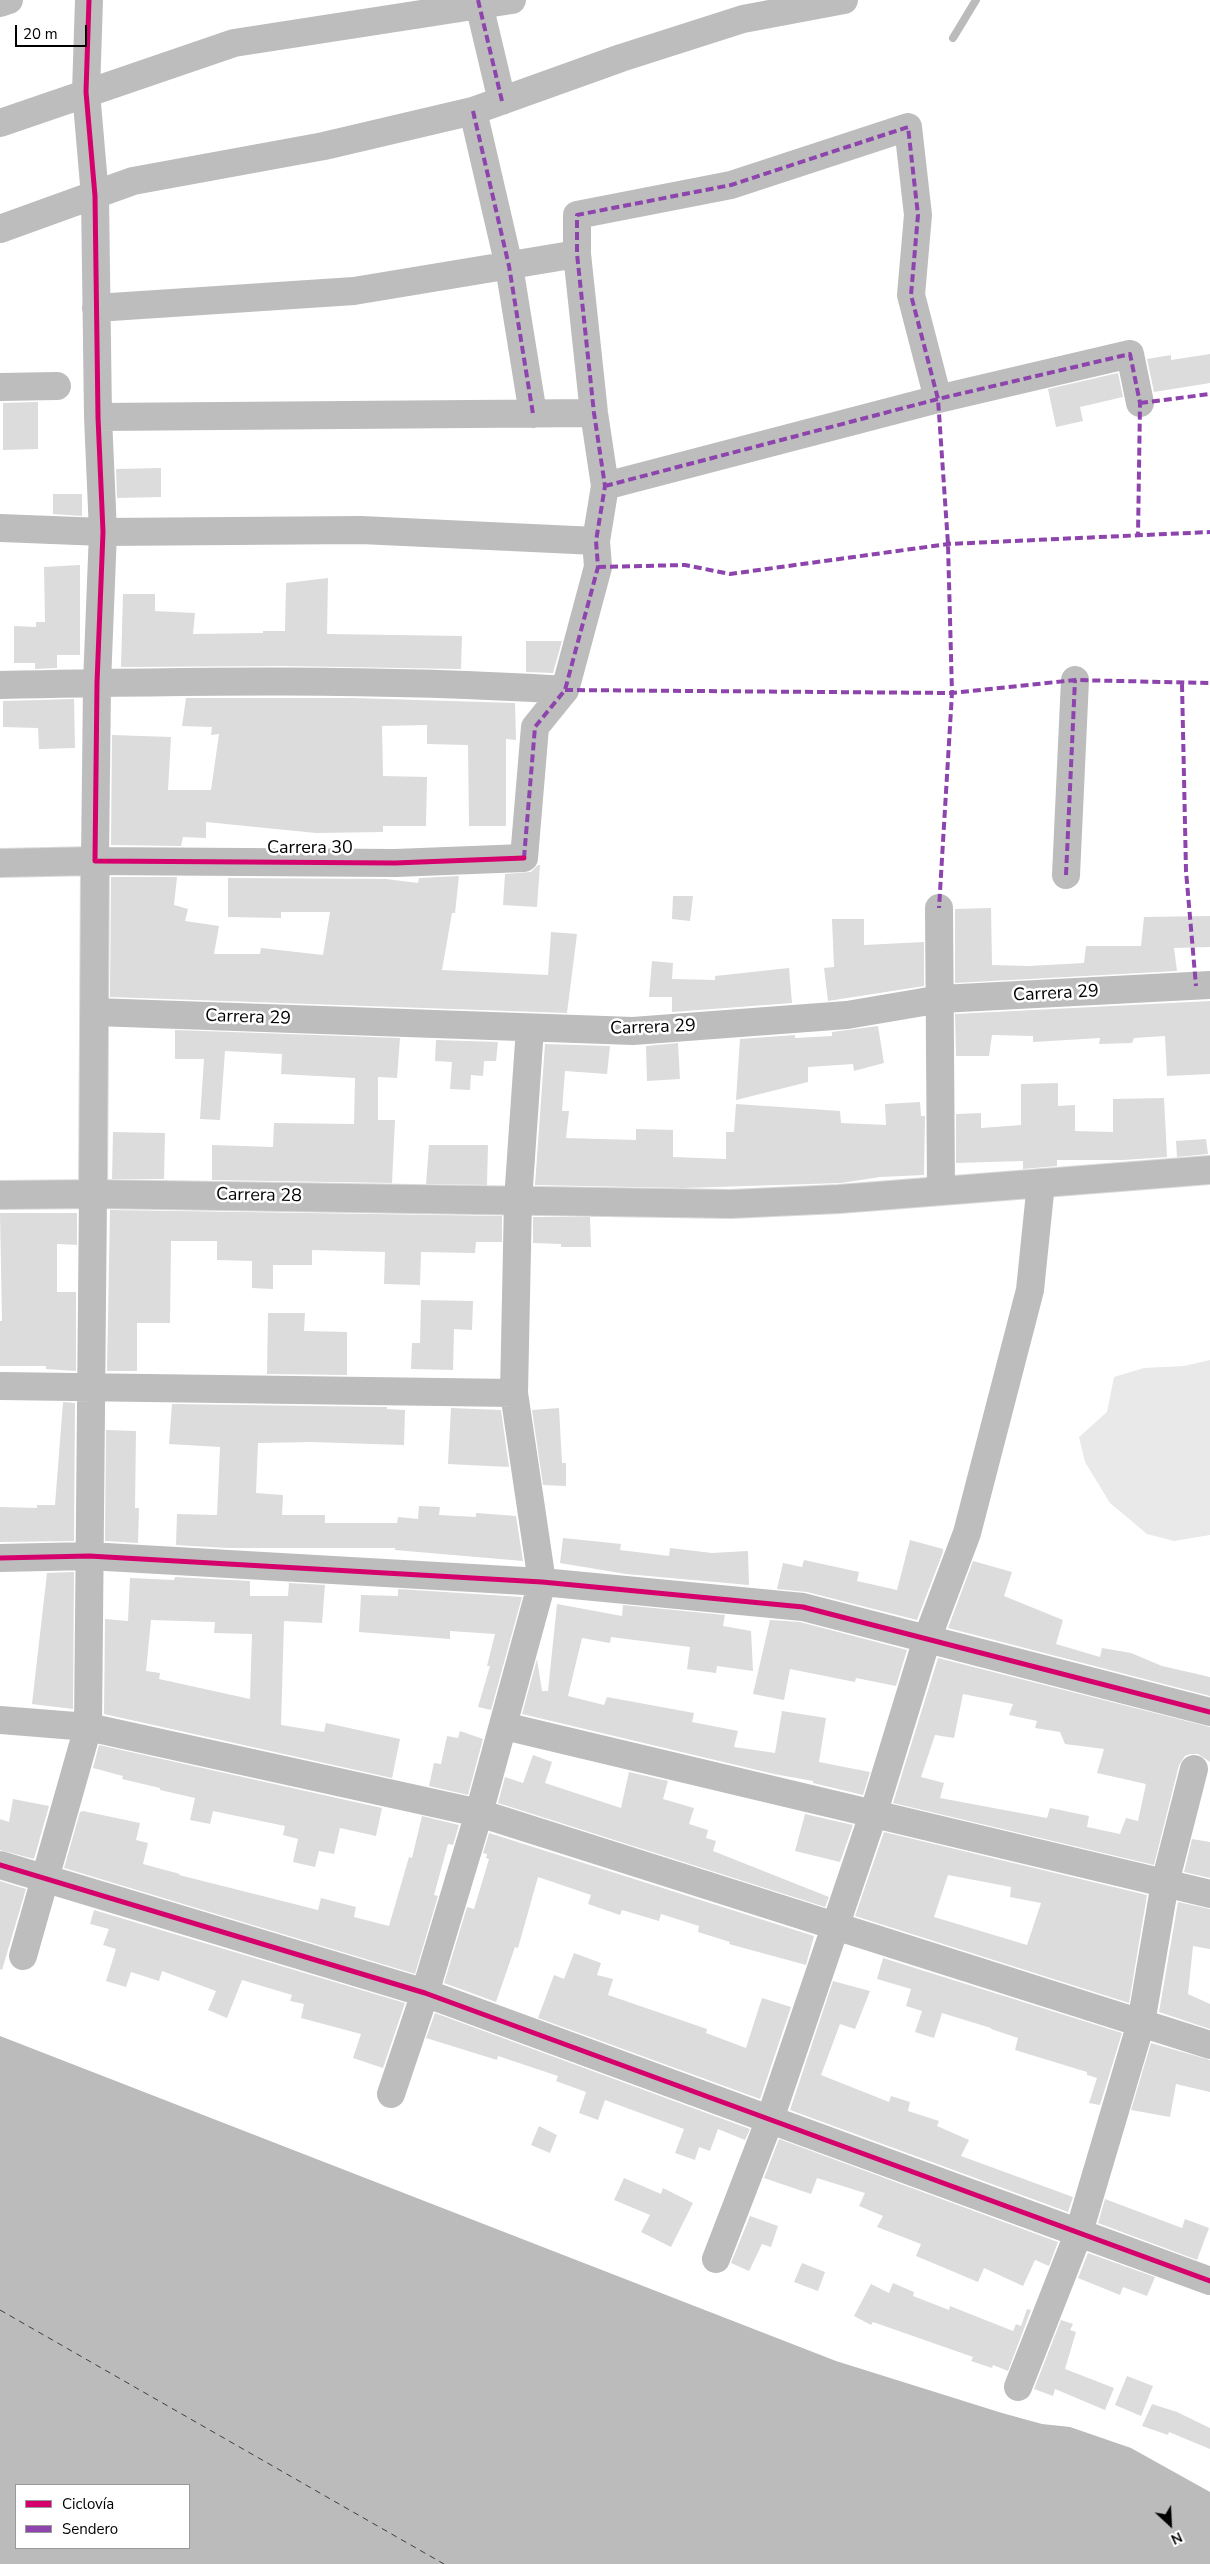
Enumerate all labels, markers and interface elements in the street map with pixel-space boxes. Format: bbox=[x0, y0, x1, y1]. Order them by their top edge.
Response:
scale bar bbox=[18, 15, 90, 47]
text: 20 m bbox=[23, 24, 58, 44]
street label: Carrera 30 bbox=[267, 838, 353, 860]
street label: Carrera 29 bbox=[1013, 981, 1099, 1007]
street label: Carrera 29 bbox=[205, 1006, 291, 1030]
street label: Carrera 29 bbox=[610, 1016, 696, 1040]
street label: Carrera 28 bbox=[216, 1184, 302, 1208]
legend bbox=[15, 2484, 190, 2549]
text: Ciclovía bbox=[62, 2494, 114, 2514]
north arrow bbox=[1145, 2499, 1195, 2549]
text: Sendero bbox=[62, 2519, 118, 2539]
text: N bbox=[1168, 2527, 1185, 2549]

